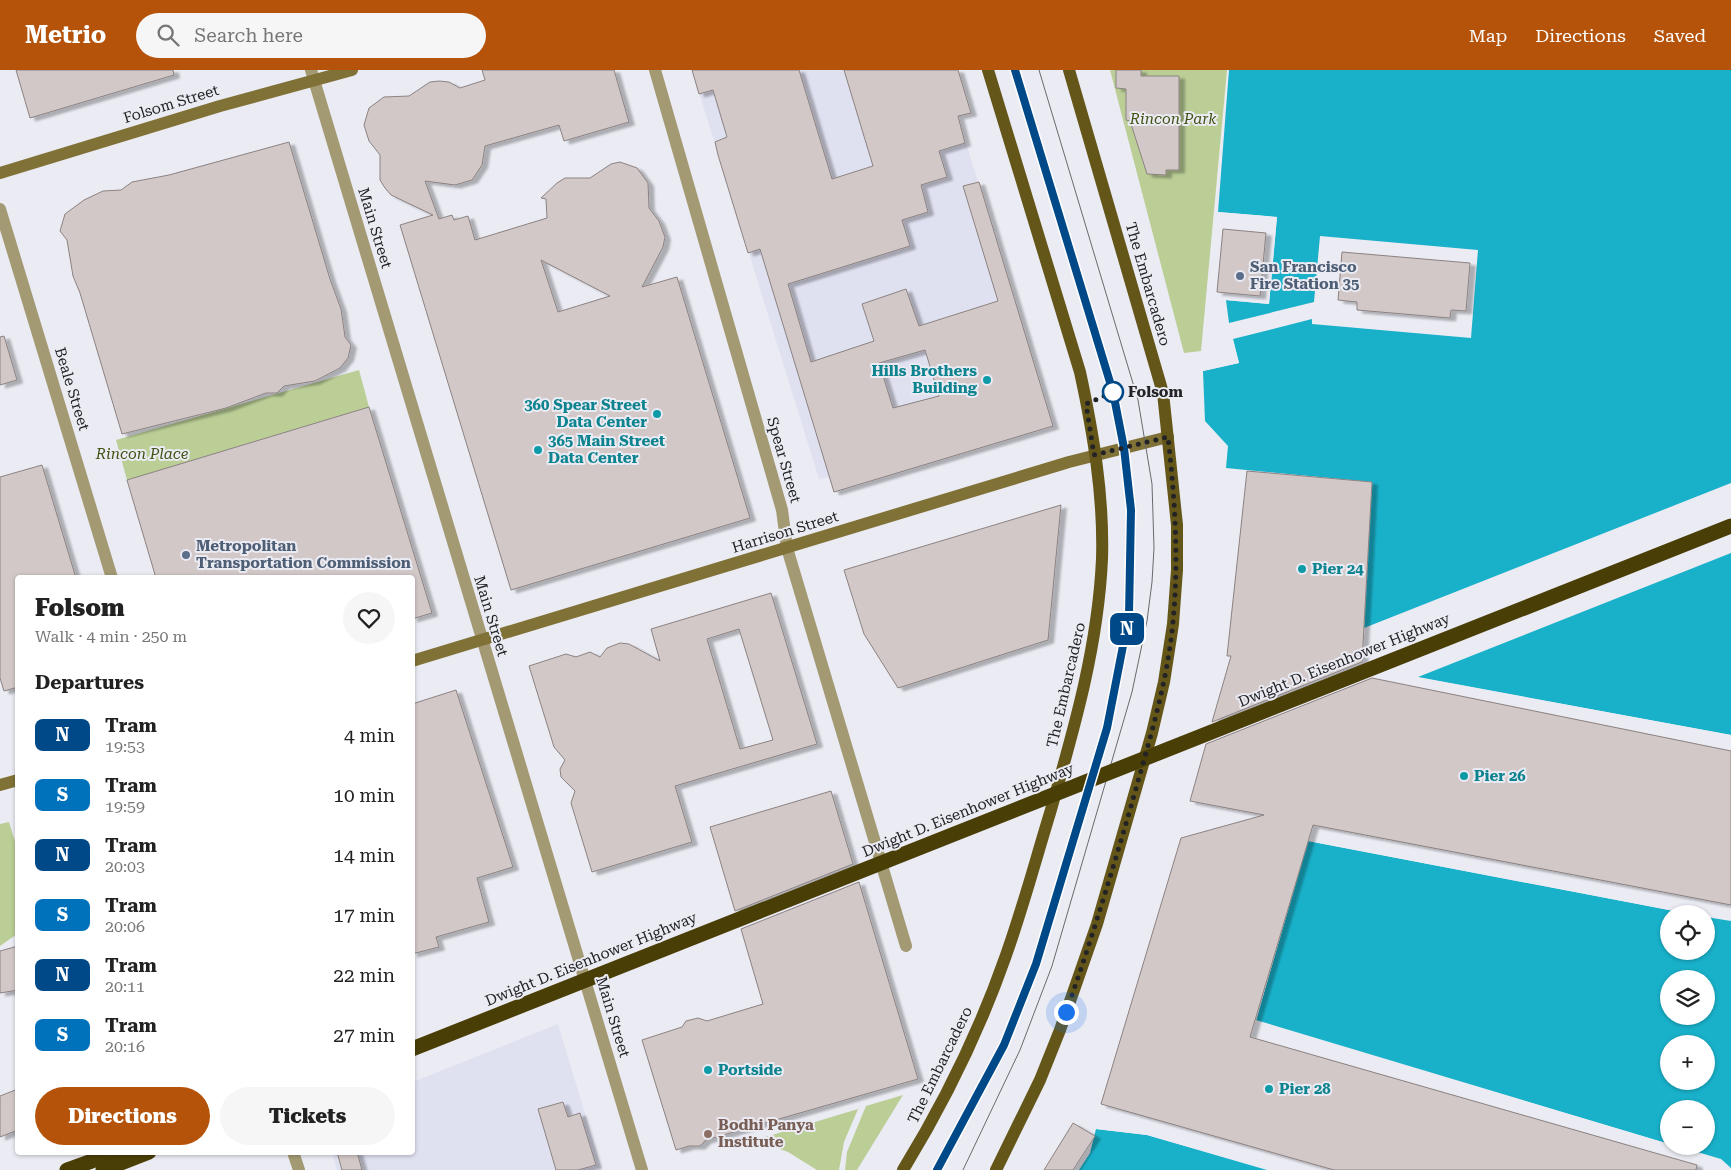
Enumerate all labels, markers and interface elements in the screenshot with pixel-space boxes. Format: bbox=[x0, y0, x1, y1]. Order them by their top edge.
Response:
search box bbox=[136, 13, 486, 58]
text: Metrio bbox=[25, 21, 106, 49]
icon: search bbox=[154, 21, 182, 49]
text: Search here bbox=[194, 24, 303, 47]
text: Map bbox=[1469, 25, 1507, 46]
text: Directions bbox=[1535, 25, 1626, 46]
text: Saved bbox=[1654, 25, 1706, 46]
street label: Folsom Street bbox=[121, 81, 221, 127]
park label: Rincon Park bbox=[1129, 110, 1217, 128]
street label: Main Street bbox=[354, 185, 396, 271]
street label: The Embarcadero bbox=[1122, 220, 1174, 348]
place label: San Francisco Fire Station 35 bbox=[1250, 258, 1359, 293]
marker: San Francisco Fire Station 35 bbox=[1234, 270, 1246, 282]
street label: Beale Street bbox=[51, 345, 93, 433]
place label: Hills Brothers Building bbox=[871, 362, 978, 397]
marker: Hills Brothers Building bbox=[981, 374, 993, 386]
marker: Folsom bbox=[1102, 381, 1124, 403]
place label: Folsom bbox=[1128, 383, 1184, 401]
place label: 360 Spear Street Data Center bbox=[524, 396, 647, 431]
marker: 360 Spear Street Data Center bbox=[651, 408, 663, 420]
street label: Spear Street bbox=[763, 415, 805, 505]
place label: 365 Main Street Data Center bbox=[548, 432, 665, 467]
marker: 365 Main Street Data Center bbox=[532, 444, 544, 456]
park label: Rincon Place bbox=[95, 445, 189, 463]
street label: Harrison Street bbox=[730, 507, 841, 557]
place label: Metropolitan Transportation Commission bbox=[196, 537, 411, 572]
marker: Metropolitan Transportation Commission bbox=[180, 549, 192, 561]
place label: Pier 24 bbox=[1312, 560, 1364, 578]
marker: Pier 24 bbox=[1296, 563, 1308, 575]
street label: Main Street bbox=[470, 573, 512, 659]
button: heart bbox=[343, 592, 395, 644]
text: Folsom bbox=[35, 594, 125, 622]
street label: Dwight D. Eisenhower Highway bbox=[1235, 609, 1453, 711]
line badge: N bbox=[1111, 613, 1143, 645]
text: N bbox=[1120, 618, 1134, 639]
street label: The Embarcadero bbox=[1043, 621, 1089, 749]
text: Walk · 4 min · 250 m bbox=[35, 627, 187, 646]
text: Departures bbox=[35, 671, 144, 694]
text: Tram bbox=[105, 714, 157, 737]
text: N bbox=[56, 724, 69, 745]
text: 4 min bbox=[344, 724, 395, 747]
text: 19:53 bbox=[105, 737, 145, 756]
street label: Dwight D. Eisenhower Highway bbox=[859, 759, 1077, 861]
place label: Pier 26 bbox=[1474, 767, 1526, 785]
marker: Pier 26 bbox=[1458, 770, 1470, 782]
text: Tram bbox=[105, 774, 157, 797]
text: S bbox=[57, 784, 68, 805]
text: 10 min bbox=[333, 784, 395, 807]
text: 19:59 bbox=[105, 797, 145, 816]
text: Tram bbox=[105, 834, 157, 857]
text: N bbox=[56, 844, 69, 865]
text: 14 min bbox=[333, 844, 395, 867]
text: 20:03 bbox=[105, 857, 145, 876]
text: Tram bbox=[105, 894, 157, 917]
text: S bbox=[57, 904, 68, 925]
text: 17 min bbox=[333, 904, 395, 927]
map controls bbox=[1660, 905, 1715, 1155]
button: locate bbox=[1660, 905, 1715, 960]
street label: Dwight D. Eisenhower Highway bbox=[482, 908, 700, 1010]
text: 20:06 bbox=[105, 917, 145, 936]
text: Tram bbox=[105, 954, 157, 977]
text: N bbox=[56, 964, 69, 985]
text: 22 min bbox=[333, 964, 395, 987]
button: layers bbox=[1660, 970, 1715, 1025]
street label: Main Street bbox=[592, 974, 634, 1060]
text: 20:11 bbox=[105, 977, 145, 996]
your location bbox=[1054, 1000, 1079, 1025]
street label: The Embarcadero bbox=[904, 1004, 976, 1126]
text: Tram bbox=[105, 1014, 157, 1037]
text: S bbox=[57, 1024, 68, 1045]
text: 27 min bbox=[333, 1024, 395, 1047]
button: + bbox=[1660, 1035, 1715, 1090]
text: 20:16 bbox=[105, 1037, 145, 1056]
place label: Portside bbox=[718, 1061, 783, 1079]
marker: Portside bbox=[702, 1064, 714, 1076]
place label: Pier 28 bbox=[1279, 1080, 1331, 1098]
marker: Pier 28 bbox=[1263, 1083, 1275, 1095]
button: Directions bbox=[35, 1087, 210, 1145]
button: Tickets bbox=[220, 1087, 395, 1145]
button: − bbox=[1660, 1100, 1715, 1155]
place label: Bodhi Panya Institute bbox=[718, 1116, 814, 1151]
marker: Bodhi Panya Institute bbox=[702, 1128, 714, 1140]

